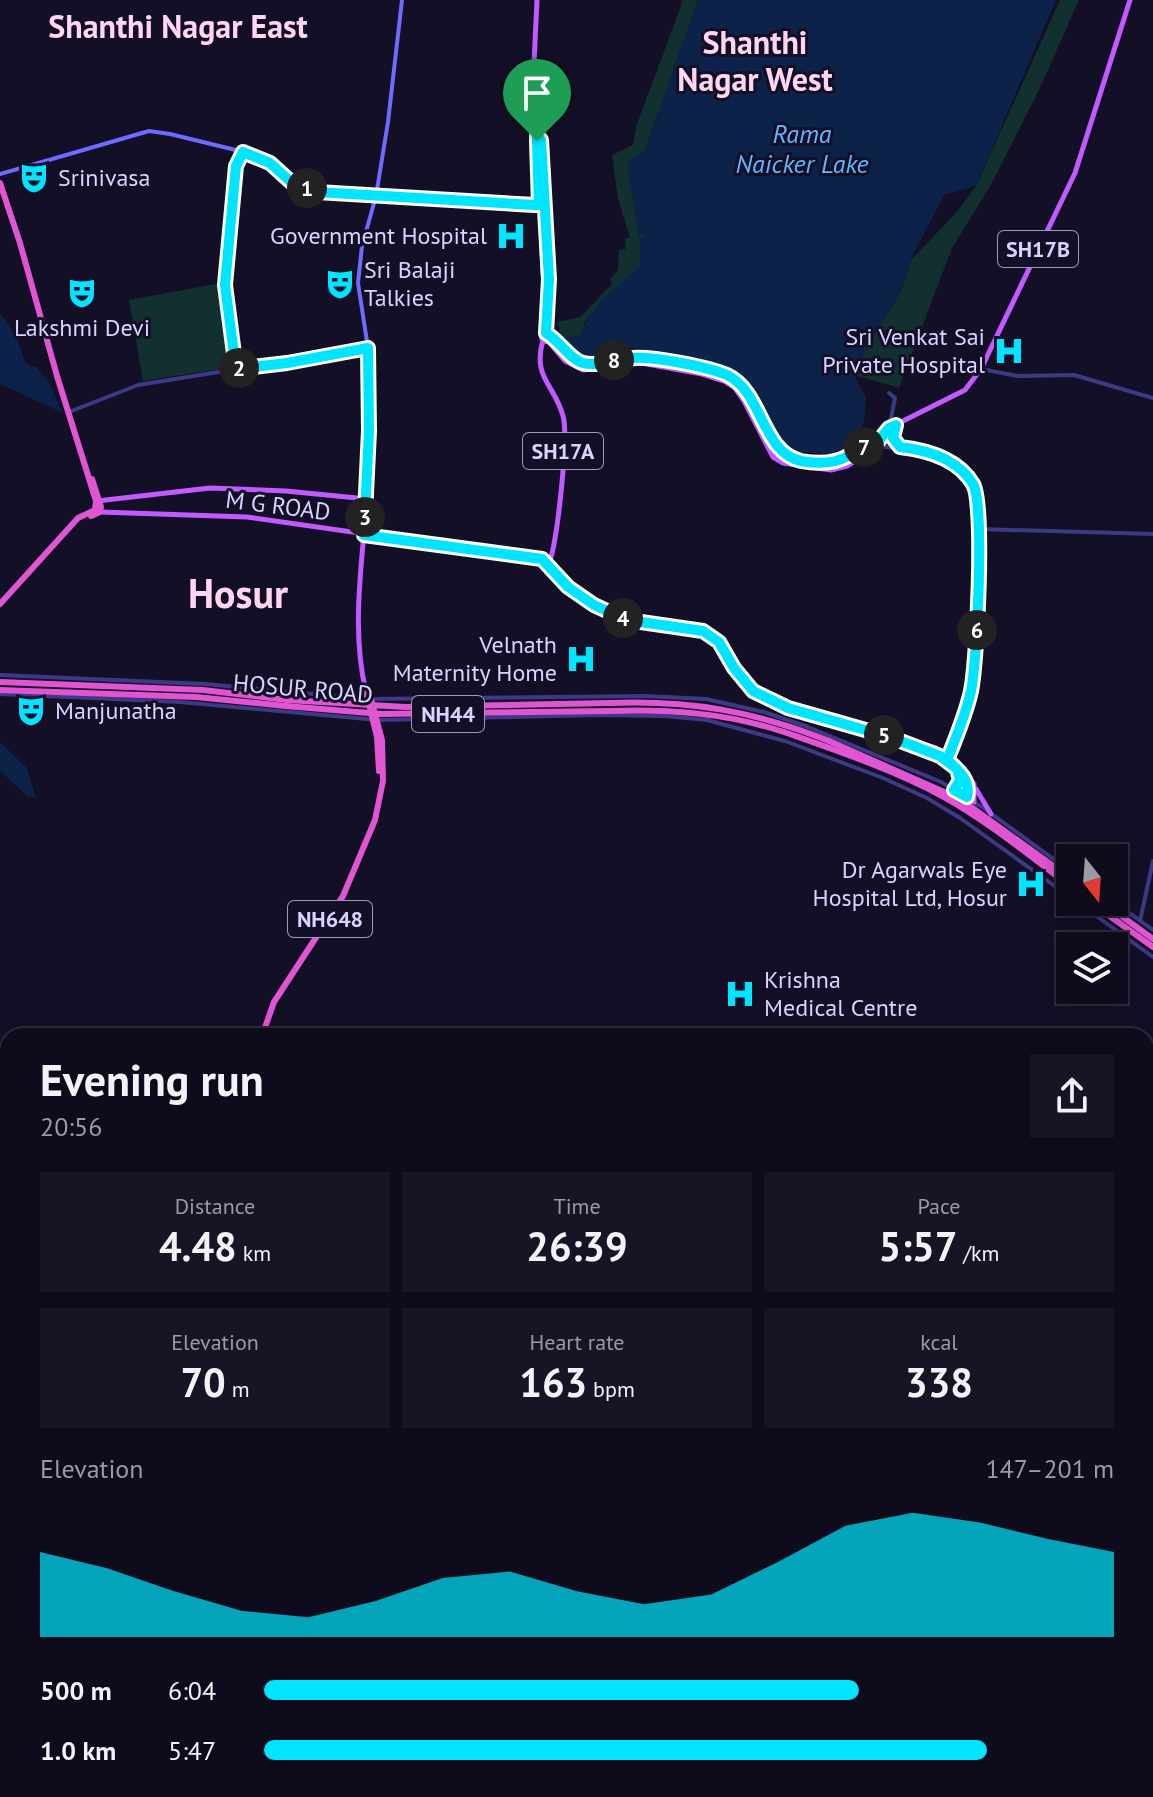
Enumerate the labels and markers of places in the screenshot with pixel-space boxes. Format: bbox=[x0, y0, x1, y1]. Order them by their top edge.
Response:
pin bbox=[503, 59, 571, 141]
theatre icon: Srinivasa bbox=[17, 161, 51, 195]
place label: Srinivasa bbox=[58, 162, 150, 193]
pin: 1 bbox=[287, 168, 327, 208]
hospital icon: Government Hospital bbox=[494, 219, 528, 253]
place label: Government Hospital bbox=[270, 220, 487, 251]
place label: Sri Balaji Talkies bbox=[364, 254, 455, 313]
theatre icon: Sri Balaji Talkies bbox=[323, 267, 357, 301]
theatre icon: Lakshmi Devi bbox=[65, 276, 99, 310]
place label: Lakshmi Devi bbox=[14, 312, 150, 343]
place label: Sri Venkat Sai Private Hospital bbox=[822, 321, 985, 380]
hospital icon: Sri Venkat Sai Private Hospital bbox=[992, 334, 1026, 368]
pin: 8 bbox=[594, 340, 634, 380]
pin: 2 bbox=[219, 348, 259, 388]
pin: 7 bbox=[844, 427, 884, 467]
pin: 3 bbox=[345, 497, 385, 537]
pin: 4 bbox=[603, 598, 643, 638]
pin: 6 bbox=[957, 610, 997, 650]
place label: Velnath Maternity Home bbox=[393, 629, 557, 688]
hospital icon: Velnath Maternity Home bbox=[564, 642, 598, 676]
theatre icon: Manjunatha bbox=[14, 694, 48, 728]
place label: Manjunatha bbox=[55, 695, 177, 726]
pin: 5 bbox=[864, 715, 904, 755]
place label: Dr Agarwals Eye Hospital Ltd, Hosur bbox=[813, 854, 1007, 913]
hospital icon: Dr Agarwals Eye Hospital Ltd, Hosur bbox=[1014, 867, 1048, 901]
place label: Krishna Medical Centre bbox=[764, 964, 917, 1023]
hospital icon: Krishna Medical Centre bbox=[723, 977, 757, 1011]

